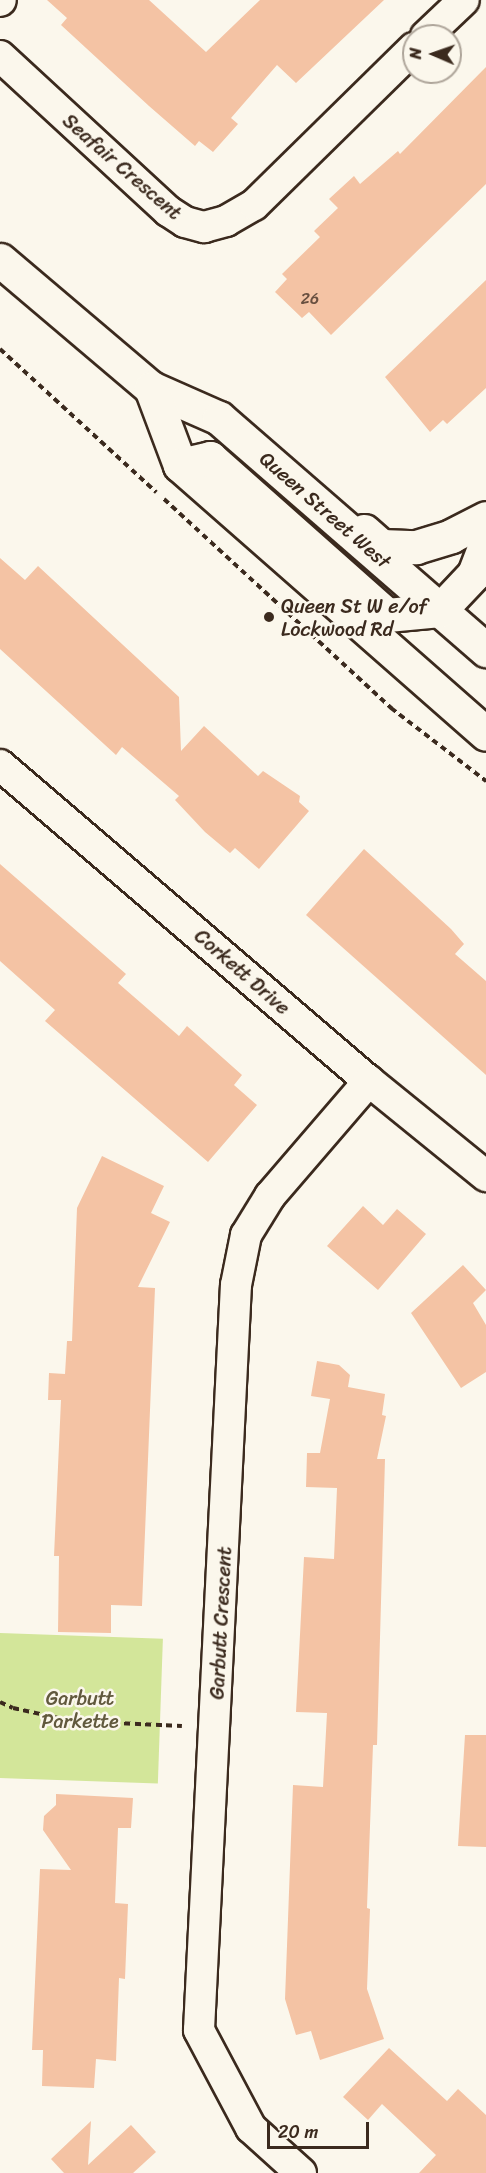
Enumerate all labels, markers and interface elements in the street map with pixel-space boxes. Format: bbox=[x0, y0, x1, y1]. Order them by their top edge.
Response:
north arrow bbox=[402, 24, 462, 84]
text: N bbox=[401, 47, 430, 59]
street label: Seafair Crescent bbox=[57, 109, 187, 225]
house number: 26 bbox=[301, 289, 319, 309]
street label: Queen Street West bbox=[254, 446, 396, 574]
place label: Queen St W e/of Lockwood Rd bbox=[281, 594, 427, 641]
marker: Queen St W e/of Lockwood Rd bbox=[262, 610, 276, 624]
street label: Corkett Drive bbox=[189, 924, 295, 1020]
street label: Garbutt Crescent bbox=[205, 1546, 237, 1700]
park label: Garbutt Parkette bbox=[41, 1686, 119, 1733]
scale bar bbox=[270, 2110, 372, 2148]
text: 20 m bbox=[278, 2116, 318, 2148]

